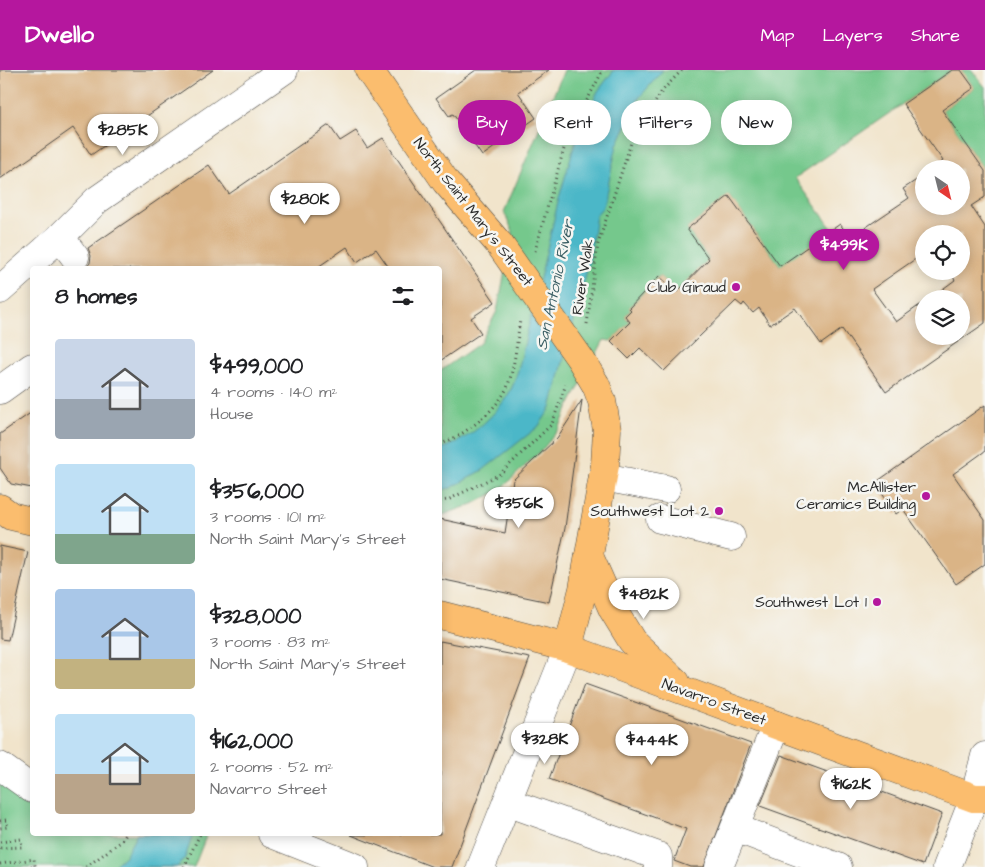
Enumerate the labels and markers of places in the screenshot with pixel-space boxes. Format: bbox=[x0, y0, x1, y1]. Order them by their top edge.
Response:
pin: $285K bbox=[88, 114, 158, 156]
pin: $280K bbox=[270, 182, 340, 225]
pin: $499K bbox=[809, 228, 879, 271]
place label: Club Giraud bbox=[647, 277, 726, 298]
marker: Club Giraud bbox=[730, 281, 742, 293]
place label: McAllister Ceramics Building bbox=[796, 477, 916, 516]
pin: $356K bbox=[484, 486, 554, 529]
marker: McAllister Ceramics Building bbox=[920, 490, 932, 502]
place label: Southwest Lot 2 bbox=[590, 501, 709, 522]
marker: Southwest Lot 2 bbox=[713, 505, 725, 517]
pin: $482K bbox=[609, 578, 679, 620]
place label: Southwest Lot 1 bbox=[755, 592, 867, 613]
marker: Southwest Lot 1 bbox=[871, 596, 883, 608]
pin: $328K bbox=[510, 722, 580, 765]
pin: $444K bbox=[617, 724, 687, 766]
pin: $162K bbox=[816, 768, 886, 810]

